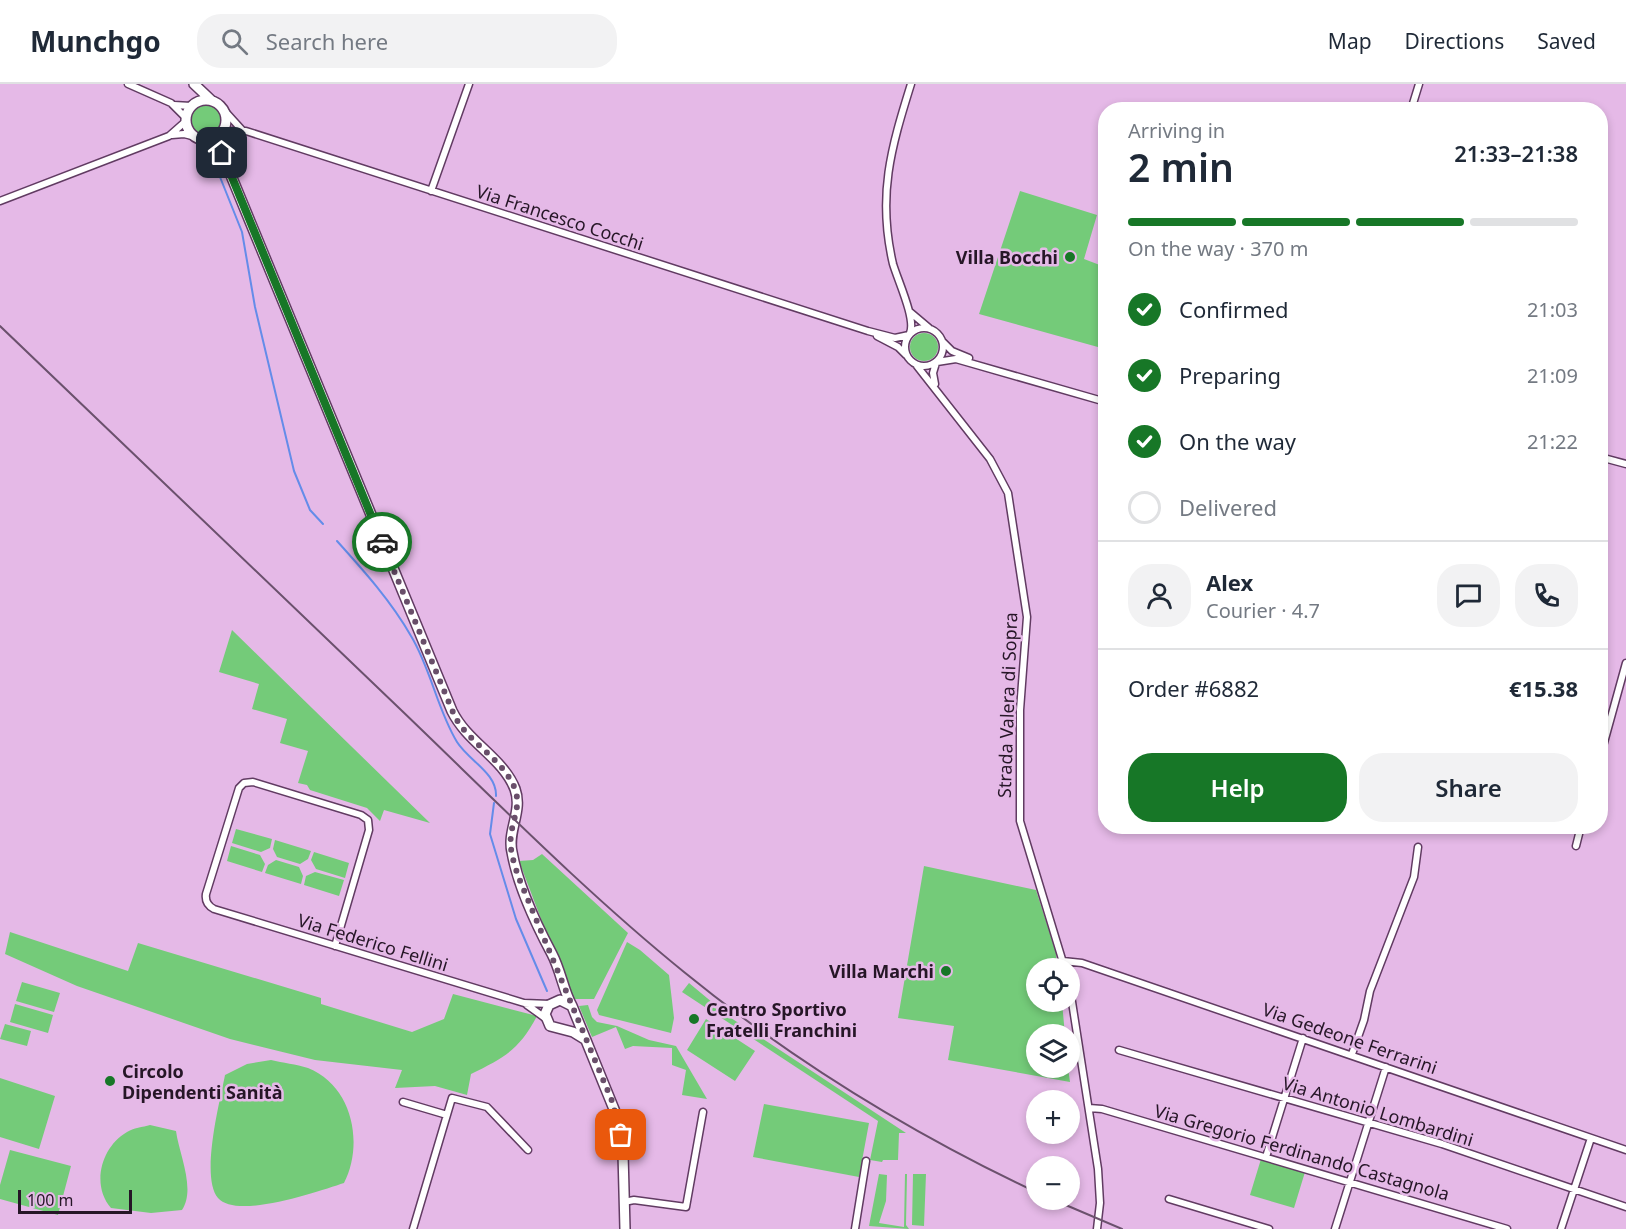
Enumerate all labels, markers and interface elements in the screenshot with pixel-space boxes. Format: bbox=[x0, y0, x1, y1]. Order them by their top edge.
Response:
search box bbox=[197, 14, 617, 68]
text: Munchgo bbox=[30, 22, 161, 60]
icon: search bbox=[218, 25, 251, 58]
text: Search here bbox=[266, 26, 388, 56]
text: Map bbox=[1328, 27, 1372, 55]
text: Directions bbox=[1405, 27, 1504, 55]
text: Saved bbox=[1537, 27, 1596, 55]
text: Arriving in bbox=[1128, 117, 1225, 144]
pin bbox=[196, 127, 247, 178]
icon: home bbox=[205, 136, 238, 169]
text: 21:33–21:38 bbox=[1454, 138, 1578, 168]
text: 2 min bbox=[1128, 140, 1234, 193]
street label: Via Francesco Cocchi bbox=[473, 179, 647, 255]
text: On the way · 370 m bbox=[1128, 235, 1308, 262]
place label: Villa Bocchi bbox=[956, 245, 1058, 269]
marker: Villa Bocchi bbox=[1063, 250, 1077, 264]
icon: check bbox=[1128, 293, 1161, 326]
text: Confirmed bbox=[1179, 294, 1289, 324]
text: 21:03 bbox=[1527, 296, 1578, 323]
icon: check bbox=[1128, 359, 1161, 392]
text: Preparing bbox=[1179, 360, 1281, 390]
text: 21:09 bbox=[1527, 362, 1578, 389]
icon: check bbox=[1128, 425, 1161, 458]
text: On the way bbox=[1179, 426, 1296, 456]
text: 21:22 bbox=[1527, 428, 1578, 455]
text: Delivered bbox=[1179, 492, 1277, 522]
courier bbox=[352, 512, 412, 572]
icon: car bbox=[366, 526, 399, 559]
button: person bbox=[1128, 564, 1191, 627]
button: chat bbox=[1437, 564, 1500, 627]
button: phone bbox=[1515, 564, 1578, 627]
text: Alex bbox=[1206, 567, 1253, 597]
text: Courier · 4.7 bbox=[1206, 597, 1320, 624]
street label: Strada Valera di Sopra bbox=[992, 612, 1022, 798]
text: Order #6882 bbox=[1128, 673, 1259, 703]
text: €15.38 bbox=[1509, 673, 1578, 703]
button: Help bbox=[1128, 753, 1347, 822]
button: Share bbox=[1359, 753, 1578, 822]
street label: Via Federico Fellini bbox=[295, 908, 451, 976]
map controls bbox=[1026, 958, 1080, 1210]
button: locate bbox=[1026, 958, 1080, 1012]
place label: Villa Marchi bbox=[829, 959, 934, 983]
marker: Villa Marchi bbox=[939, 964, 953, 978]
place label: Centro Sportivo Fratelli Franchini bbox=[706, 997, 857, 1042]
street label: Via Gedeone Ferrarini bbox=[1259, 997, 1441, 1079]
marker: Centro Sportivo Fratelli Franchini bbox=[687, 1012, 701, 1026]
button: layers bbox=[1026, 1024, 1080, 1078]
place label: Circolo Dipendenti Sanità bbox=[122, 1059, 282, 1104]
street label: Via Antonio Lombardini bbox=[1280, 1071, 1476, 1151]
marker: Circolo Dipendenti Sanità bbox=[103, 1074, 117, 1088]
button: + bbox=[1026, 1090, 1080, 1144]
street label: Via Gregorio Ferdinando Castagnola bbox=[1152, 1098, 1452, 1206]
pin bbox=[595, 1109, 646, 1160]
icon: bag bbox=[604, 1118, 637, 1151]
button: − bbox=[1026, 1156, 1080, 1210]
scale bar bbox=[18, 1187, 132, 1214]
text: 100 m bbox=[27, 1189, 74, 1211]

